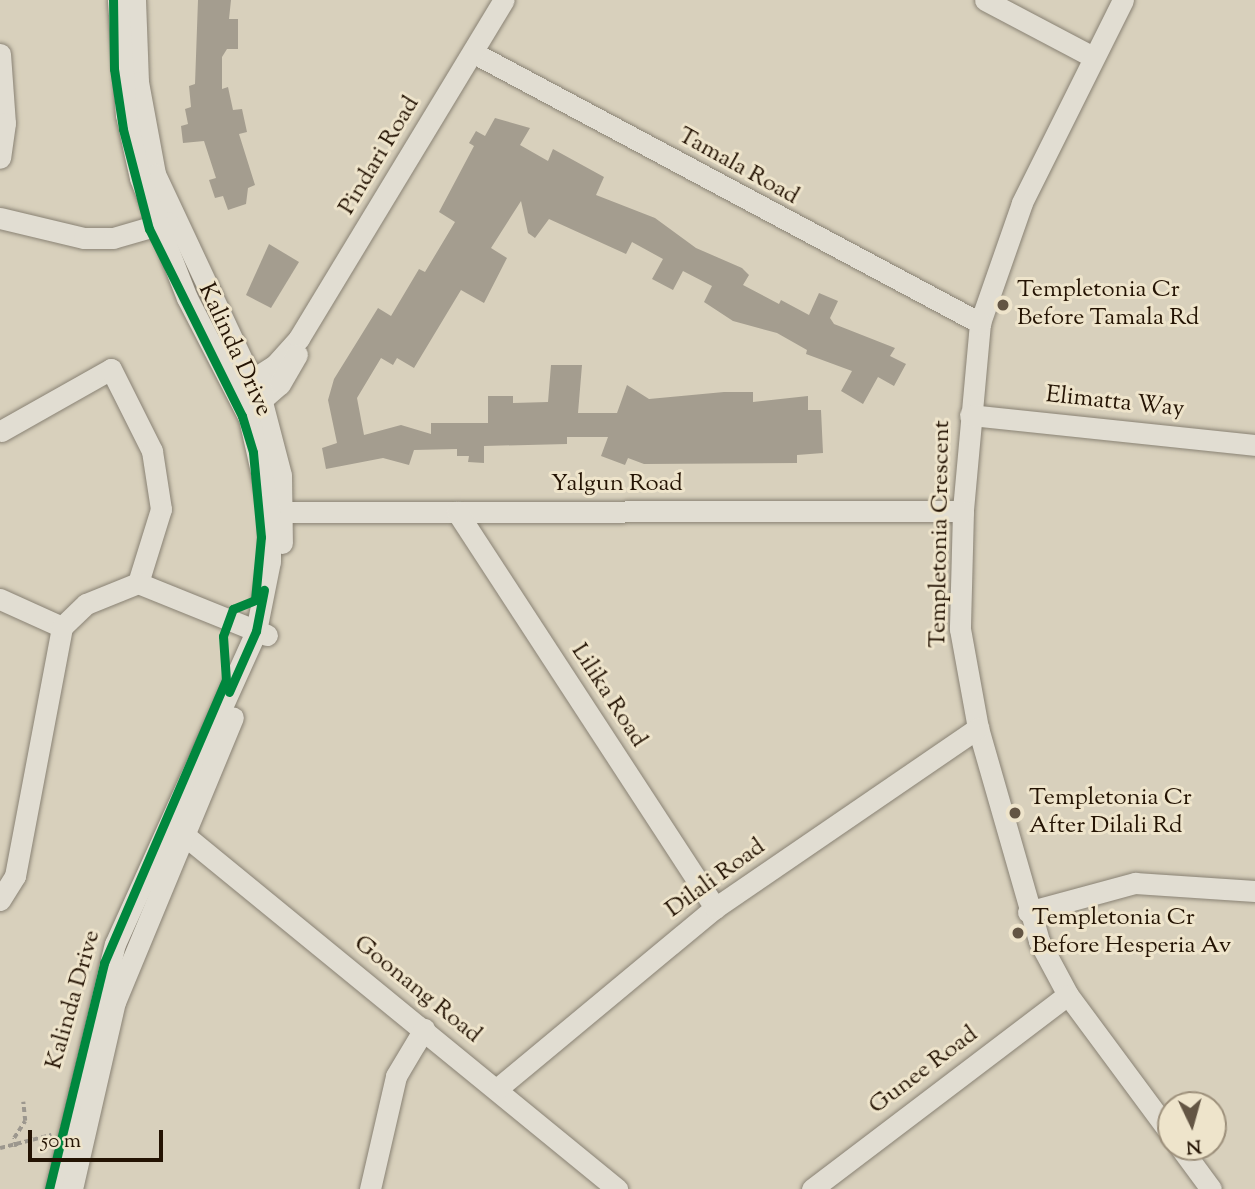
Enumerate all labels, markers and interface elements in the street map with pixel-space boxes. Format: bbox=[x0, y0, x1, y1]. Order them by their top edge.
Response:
street label: Pindari Road bbox=[333, 92, 427, 220]
street label: Tamala Road bbox=[673, 122, 803, 212]
place label: Templetonia Cr Before Tamala Rd bbox=[1017, 277, 1199, 333]
street label: Kalinda Drive bbox=[191, 279, 277, 421]
marker: Templetonia Cr Before Tamala Rd bbox=[995, 297, 1011, 313]
street label: Elimatta Way bbox=[1044, 381, 1186, 425]
street label: Templetonia Crescent bbox=[925, 420, 957, 648]
street label: Yalgun Road bbox=[551, 471, 683, 499]
street label: Lilika Road bbox=[564, 639, 652, 753]
place label: Templetonia Cr After Dilali Rd bbox=[1029, 785, 1192, 841]
marker: Templetonia Cr After Dilali Rd bbox=[1007, 805, 1023, 821]
street label: Dilali Road bbox=[661, 833, 771, 925]
place label: Templetonia Cr Before Hesperia Av bbox=[1032, 905, 1231, 961]
marker: Templetonia Cr Before Hesperia Av bbox=[1010, 925, 1026, 941]
street label: Kalinda Drive bbox=[40, 927, 108, 1073]
street label: Goonang Road bbox=[347, 930, 487, 1050]
street label: Gunee Road bbox=[864, 1021, 984, 1121]
north arrow bbox=[1157, 1091, 1227, 1161]
scale bar bbox=[32, 1116, 166, 1160]
text: 50 m bbox=[41, 1127, 81, 1157]
text: N bbox=[1185, 1131, 1202, 1160]

